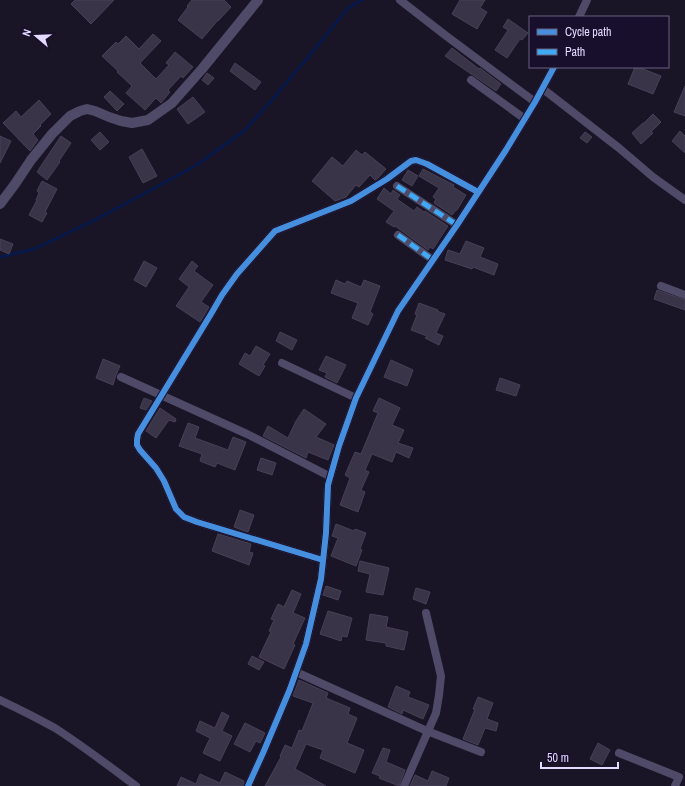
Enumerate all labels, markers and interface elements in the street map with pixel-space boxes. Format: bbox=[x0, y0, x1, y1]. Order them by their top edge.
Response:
north arrow bbox=[16, 16, 56, 56]
legend bbox=[529, 16, 669, 68]
text: Cycle path bbox=[565, 24, 612, 40]
text: N bbox=[19, 27, 34, 38]
text: Path bbox=[565, 44, 585, 60]
scale bar bbox=[541, 744, 618, 770]
text: 50 m bbox=[547, 750, 569, 766]

